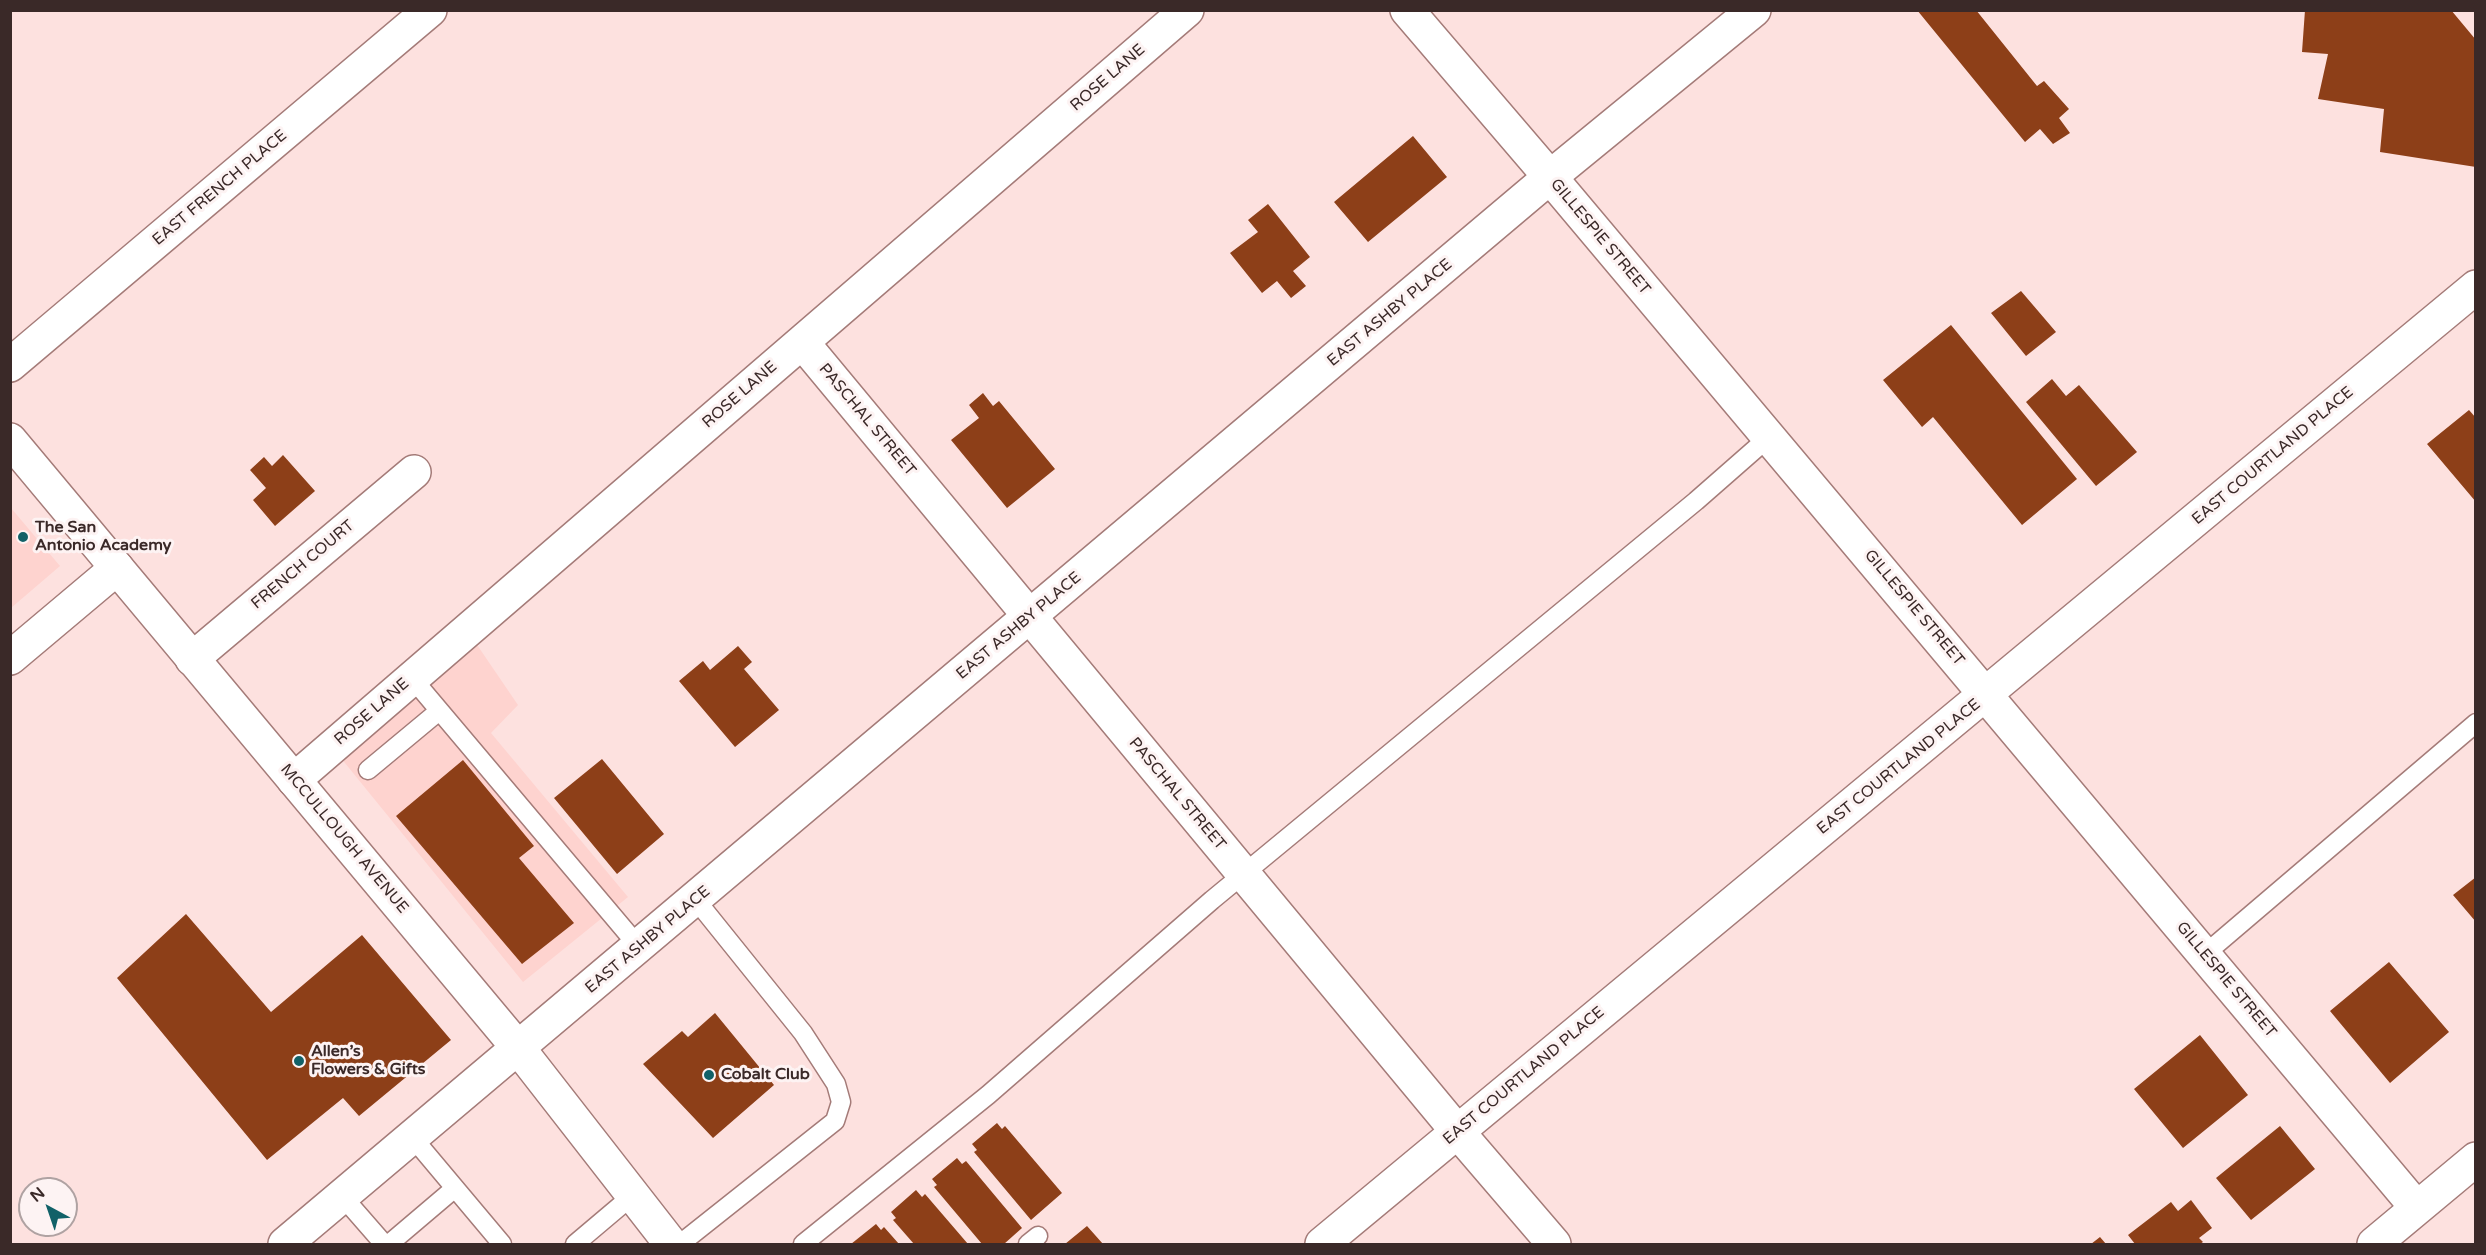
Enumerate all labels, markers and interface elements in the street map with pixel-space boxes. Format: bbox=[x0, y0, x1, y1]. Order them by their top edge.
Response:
street label: ROSE LANE bbox=[1067, 40, 1149, 116]
street label: EAST FRENCH PLACE bbox=[149, 126, 291, 250]
street label: GILLESPIE STREET bbox=[1546, 175, 1654, 299]
street label: EAST ASHBY PLACE bbox=[1324, 255, 1456, 371]
street label: ROSE LANE bbox=[699, 357, 781, 433]
street label: PASCHAL STREET bbox=[814, 360, 920, 480]
street label: EAST COURTLAND PLACE bbox=[2188, 383, 2358, 529]
street label: FRENCH COURT bbox=[248, 516, 358, 614]
place label: The San Antonio Academy bbox=[35, 518, 171, 556]
marker: The San Antonio Academy bbox=[16, 530, 30, 544]
street label: GILLESPIE STREET bbox=[1860, 546, 1968, 670]
street label: EAST ASHBY PLACE bbox=[953, 568, 1085, 684]
street label: ROSE LANE bbox=[331, 674, 413, 750]
street label: EAST COURTLAND PLACE bbox=[1813, 695, 1985, 839]
street label: PASCHAL STREET bbox=[1124, 734, 1230, 854]
street label: MCCULLOUGH AVENUE bbox=[276, 760, 412, 918]
street label: EAST ASHBY PLACE bbox=[582, 882, 714, 998]
street label: GILLESPIE STREET bbox=[2172, 918, 2280, 1042]
street label: EAST COURTLAND PLACE bbox=[1439, 1003, 1609, 1149]
place label: Allen’s Flowers & Gifts bbox=[311, 1042, 426, 1080]
marker: Allen’s Flowers & Gifts bbox=[292, 1054, 306, 1068]
place label: Cobalt Club bbox=[721, 1065, 810, 1085]
marker: Cobalt Club bbox=[702, 1068, 716, 1082]
north arrow bbox=[18, 1177, 78, 1237]
text: N bbox=[26, 1183, 49, 1207]

